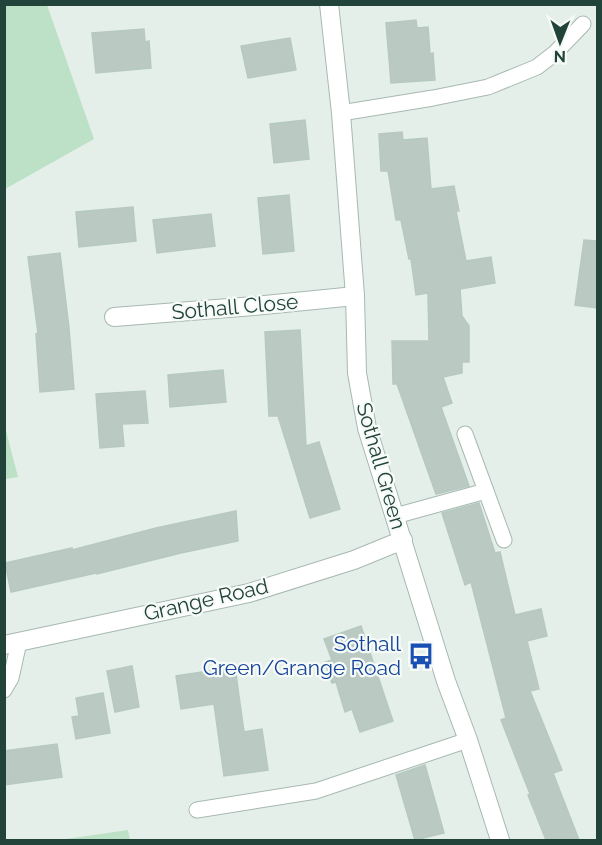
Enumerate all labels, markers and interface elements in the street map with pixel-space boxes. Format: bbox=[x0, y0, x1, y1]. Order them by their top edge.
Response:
north arrow bbox=[530, 12, 590, 72]
text: N bbox=[553, 47, 566, 66]
street label: Sothall Close bbox=[171, 289, 299, 324]
street label: Sothall Green bbox=[351, 399, 412, 532]
street label: Grange Road bbox=[141, 573, 271, 626]
place label: Sothall Green/Grange Road bbox=[203, 631, 401, 680]
bus stop icon: Sothall Green/Grange Road bbox=[406, 641, 436, 671]

